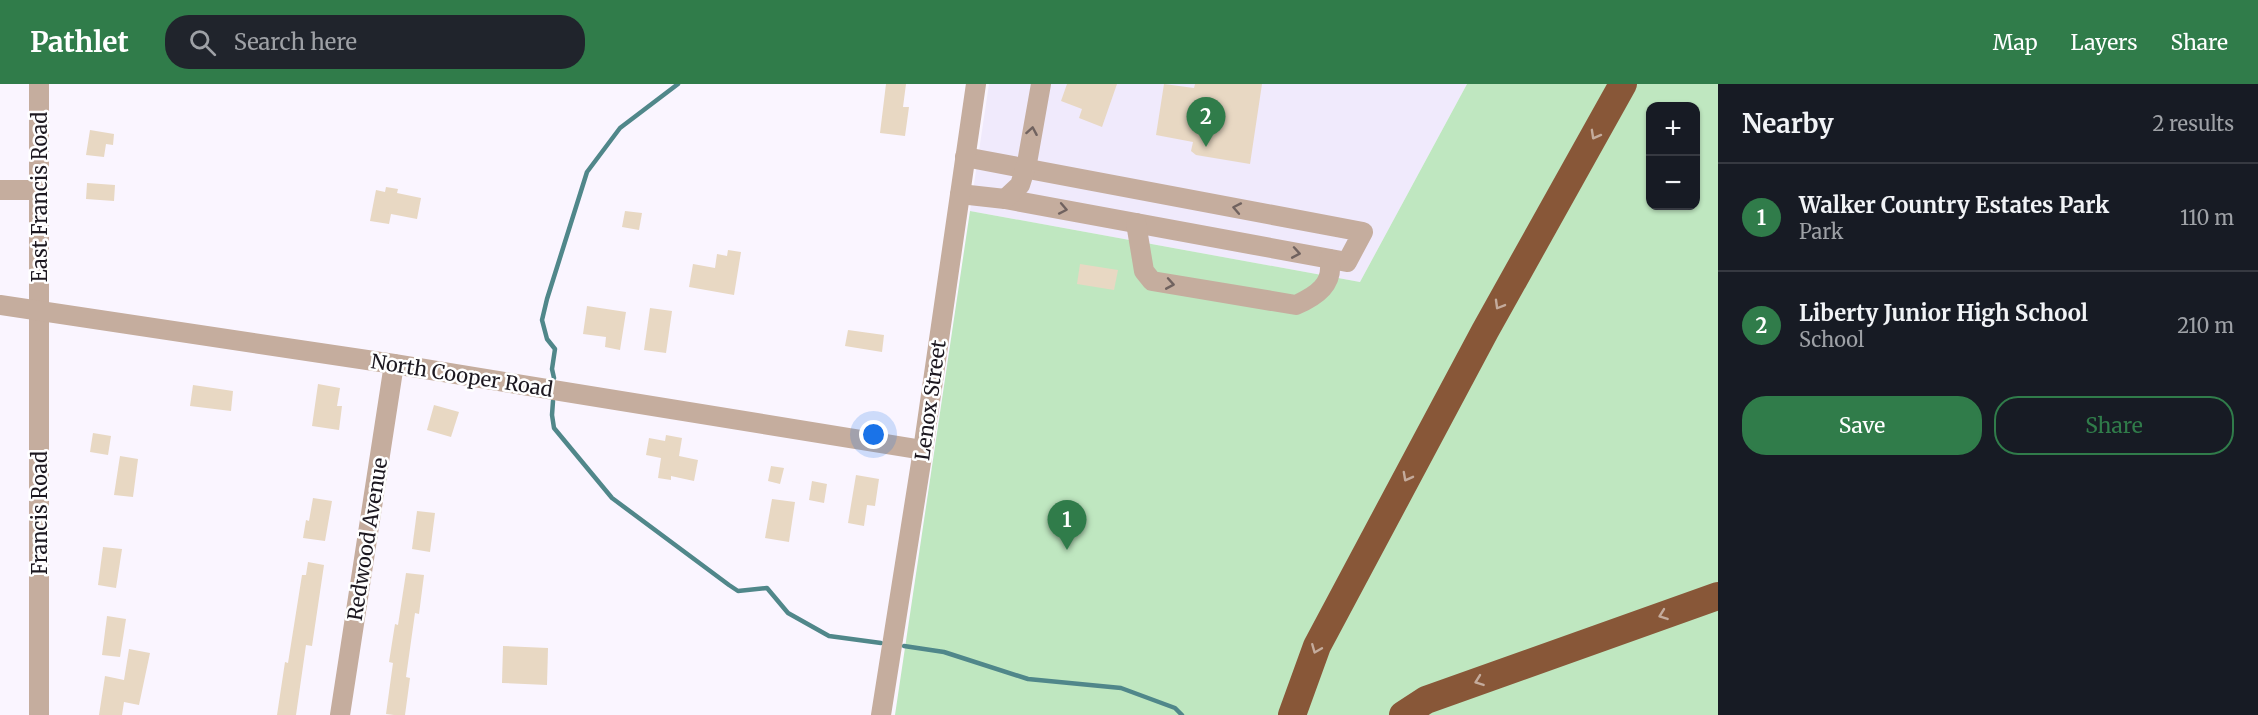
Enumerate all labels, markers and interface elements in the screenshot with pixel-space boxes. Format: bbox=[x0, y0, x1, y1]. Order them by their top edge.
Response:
search box bbox=[165, 15, 585, 69]
text: Pathlet bbox=[30, 24, 129, 60]
icon: search bbox=[186, 26, 219, 59]
text: Search here bbox=[234, 28, 357, 56]
text: Map bbox=[1993, 29, 2038, 56]
text: Layers bbox=[2071, 29, 2138, 56]
text: Share bbox=[2171, 29, 2228, 56]
pin: 2 bbox=[1186, 98, 1226, 147]
map controls bbox=[1646, 102, 1700, 210]
button: + bbox=[1646, 102, 1700, 156]
text: Nearby bbox=[1742, 107, 1834, 140]
text: 2 results bbox=[2152, 111, 2234, 136]
street label: East Francis Road bbox=[27, 112, 52, 282]
one-way arrow bbox=[1025, 126, 1038, 136]
one-way arrow bbox=[1591, 129, 1602, 139]
button: − bbox=[1646, 156, 1700, 210]
text: Walker Country Estates Park bbox=[1799, 191, 2109, 219]
one-way arrow bbox=[1058, 202, 1068, 215]
one-way arrow bbox=[1232, 202, 1242, 215]
text: 1 bbox=[1757, 205, 1766, 230]
text: 110 m bbox=[2180, 205, 2234, 230]
text: Park bbox=[1799, 219, 1843, 244]
one-way arrow bbox=[1291, 246, 1301, 259]
one-way arrow bbox=[1164, 277, 1174, 290]
one-way arrow bbox=[1495, 299, 1506, 309]
text: Liberty Junior High School bbox=[1799, 299, 2088, 327]
text: 2 bbox=[1756, 313, 1767, 338]
text: 210 m bbox=[2177, 313, 2234, 338]
text: School bbox=[1799, 327, 1864, 352]
street label: Lenox Street bbox=[909, 338, 951, 462]
street label: North Cooper Road bbox=[369, 348, 555, 402]
button: Save bbox=[1742, 396, 1982, 455]
button: Share bbox=[1994, 396, 2234, 455]
your location bbox=[859, 420, 888, 449]
street label: Francis Road bbox=[27, 451, 52, 575]
street label: Redwood Avenue bbox=[342, 456, 392, 622]
one-way arrow bbox=[1403, 471, 1414, 481]
pin: 1 bbox=[1048, 500, 1086, 550]
one-way arrow bbox=[1658, 608, 1669, 621]
one-way arrow bbox=[1311, 643, 1323, 654]
one-way arrow bbox=[1474, 674, 1485, 686]

